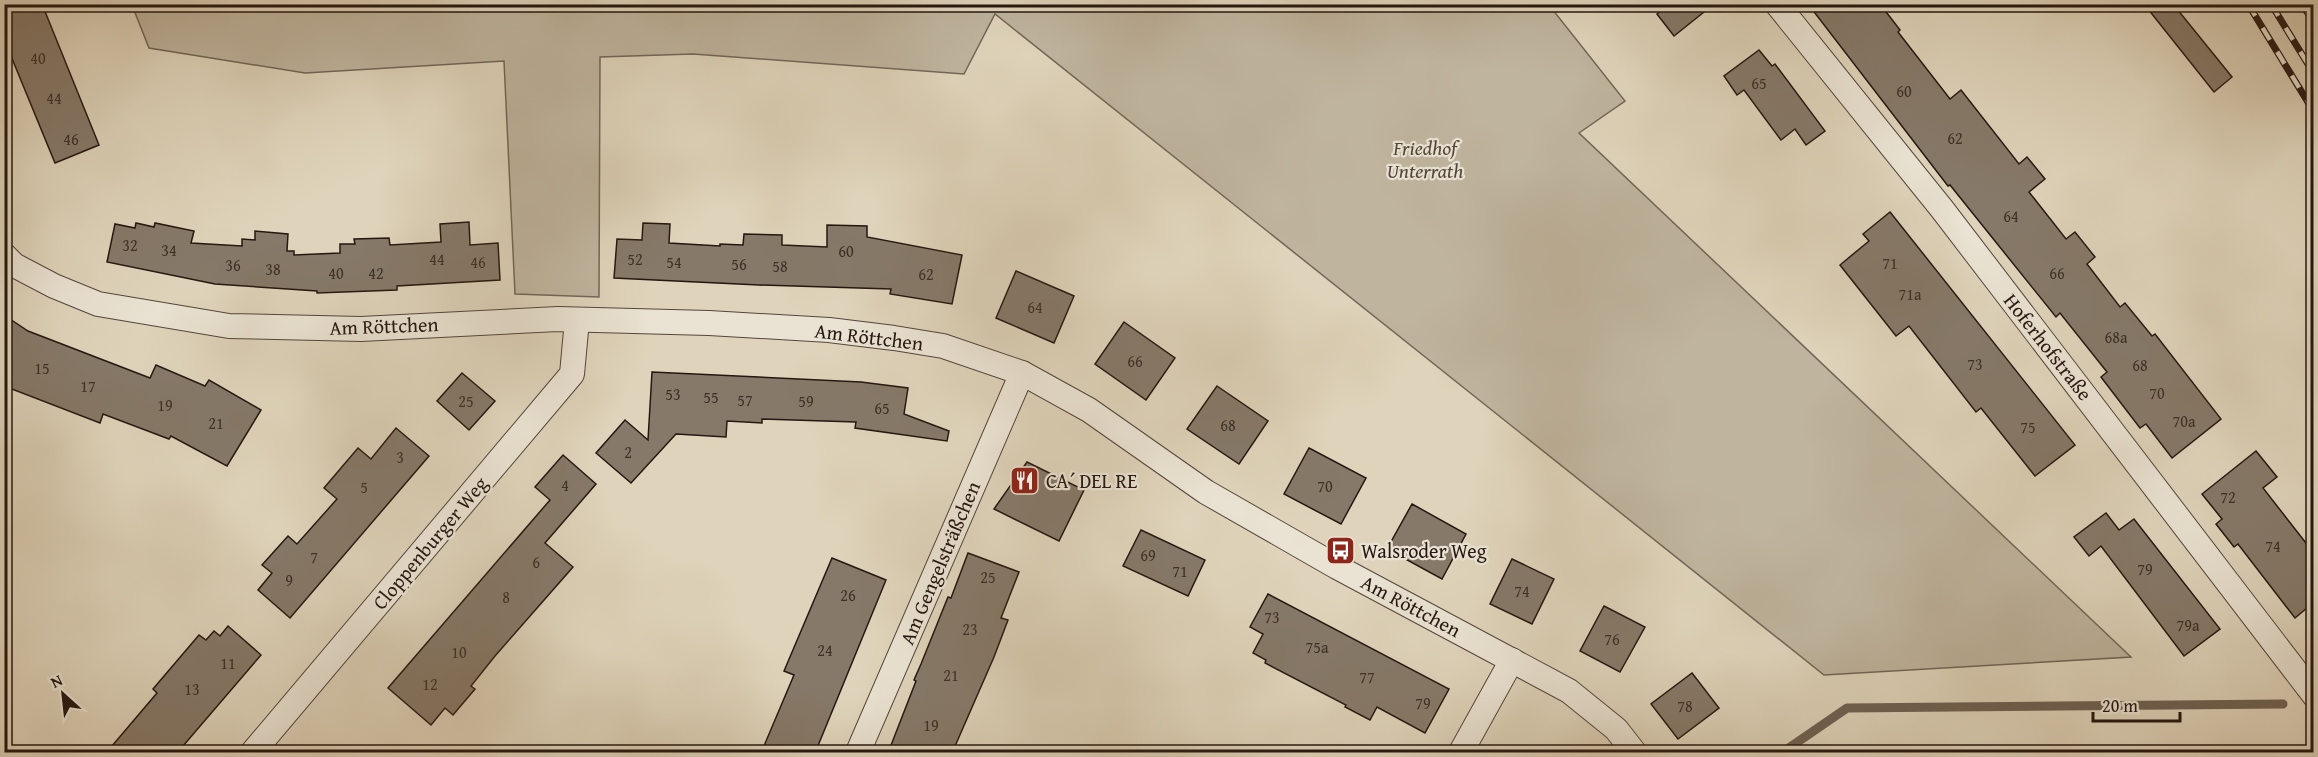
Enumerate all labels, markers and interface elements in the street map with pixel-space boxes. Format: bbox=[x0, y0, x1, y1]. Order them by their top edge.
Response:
house number: 40 bbox=[30, 46, 46, 70]
house number: 65 bbox=[1751, 71, 1767, 95]
house number: 60 bbox=[1896, 79, 1912, 103]
house number: 44 bbox=[46, 86, 62, 110]
house number: 62 bbox=[1947, 126, 1963, 150]
house number: 46 bbox=[63, 127, 79, 151]
park label: Friedhof Unterrath bbox=[1387, 133, 1463, 185]
house number: 64 bbox=[2003, 204, 2019, 228]
house number: 32 bbox=[122, 233, 138, 257]
house number: 34 bbox=[161, 238, 177, 262]
house number: 60 bbox=[838, 239, 854, 263]
house number: 44 bbox=[429, 247, 445, 271]
house number: 52 bbox=[627, 247, 643, 271]
house number: 46 bbox=[470, 250, 486, 274]
house number: 54 bbox=[666, 250, 682, 274]
house number: 71 bbox=[1882, 251, 1898, 275]
house number: 56 bbox=[731, 252, 747, 276]
house number: 36 bbox=[225, 253, 241, 277]
house number: 58 bbox=[772, 254, 788, 278]
house number: 38 bbox=[265, 257, 281, 281]
house number: 40 bbox=[328, 261, 344, 285]
house number: 42 bbox=[368, 261, 384, 285]
house number: 66 bbox=[2049, 261, 2065, 285]
house number: 62 bbox=[918, 262, 934, 286]
house number: 71a bbox=[1899, 282, 1922, 306]
street label: Hoferhofstraße bbox=[1997, 287, 2100, 406]
house number: 64 bbox=[1027, 295, 1043, 319]
street label: Am Röttchen bbox=[329, 309, 439, 342]
street label: Am Röttchen bbox=[813, 315, 925, 358]
house number: 68a bbox=[2105, 325, 2128, 349]
house number: 66 bbox=[1127, 349, 1143, 373]
house number: 73 bbox=[1967, 352, 1983, 376]
house number: 68 bbox=[2132, 353, 2148, 377]
house number: 15 bbox=[34, 356, 50, 380]
house number: 17 bbox=[80, 374, 96, 398]
house number: 70 bbox=[2149, 381, 2165, 405]
house number: 53 bbox=[665, 382, 681, 406]
house number: 55 bbox=[703, 385, 719, 409]
house number: 57 bbox=[737, 388, 753, 412]
house number: 25 bbox=[458, 389, 474, 413]
house number: 59 bbox=[798, 389, 814, 413]
house number: 19 bbox=[157, 393, 173, 417]
house number: 65 bbox=[874, 396, 890, 420]
house number: 70a bbox=[2173, 409, 2196, 433]
house number: 21 bbox=[208, 411, 224, 435]
house number: 68 bbox=[1220, 413, 1236, 437]
house number: 75 bbox=[2020, 415, 2036, 439]
house number: 2 bbox=[624, 440, 632, 464]
house number: 3 bbox=[396, 445, 404, 469]
restaurant icon: CA´ DEL RE bbox=[1009, 465, 1041, 497]
place label: CA´ DEL RE bbox=[1046, 466, 1137, 495]
street label: Cloppenburger Weg bbox=[365, 470, 494, 616]
house number: 4 bbox=[561, 473, 569, 497]
house number: 70 bbox=[1317, 474, 1333, 498]
house number: 5 bbox=[360, 475, 368, 499]
street label: Am Gengelsträßchen bbox=[892, 477, 987, 649]
house number: 72 bbox=[2220, 485, 2236, 509]
house number: 74 bbox=[2265, 534, 2281, 558]
bus stop icon: Walsroder Weg bbox=[1324, 535, 1356, 567]
place label: Walsroder Weg bbox=[1361, 536, 1487, 565]
house number: 69 bbox=[1140, 543, 1156, 567]
house number: 7 bbox=[310, 545, 318, 569]
house number: 6 bbox=[532, 550, 540, 574]
house number: 79 bbox=[2137, 557, 2153, 581]
house number: 71 bbox=[1172, 559, 1188, 583]
house number: 25 bbox=[980, 565, 996, 589]
street label: Am Röttchen bbox=[1356, 567, 1466, 644]
house number: 9 bbox=[285, 568, 293, 592]
house number: 74 bbox=[1514, 579, 1530, 603]
house number: 26 bbox=[840, 583, 856, 607]
house number: 8 bbox=[502, 585, 510, 609]
house number: 73 bbox=[1264, 605, 1280, 629]
house number: 79a bbox=[2177, 613, 2200, 637]
house number: 23 bbox=[962, 617, 978, 641]
house number: 76 bbox=[1604, 627, 1620, 651]
house number: 75a bbox=[1306, 635, 1329, 659]
house number: 24 bbox=[817, 638, 833, 662]
house number: 10 bbox=[451, 640, 467, 664]
house number: 11 bbox=[220, 651, 236, 675]
house number: 21 bbox=[943, 663, 959, 687]
north arrow bbox=[33, 664, 93, 724]
house number: 77 bbox=[1359, 665, 1375, 689]
text: N bbox=[46, 667, 67, 694]
house number: 12 bbox=[422, 672, 438, 696]
house number: 13 bbox=[184, 677, 200, 701]
scale bar bbox=[2093, 685, 2180, 723]
house number: 79 bbox=[1415, 691, 1431, 715]
text: 20 m bbox=[2102, 692, 2138, 719]
house number: 78 bbox=[1677, 694, 1693, 718]
house number: 19 bbox=[923, 713, 939, 737]

